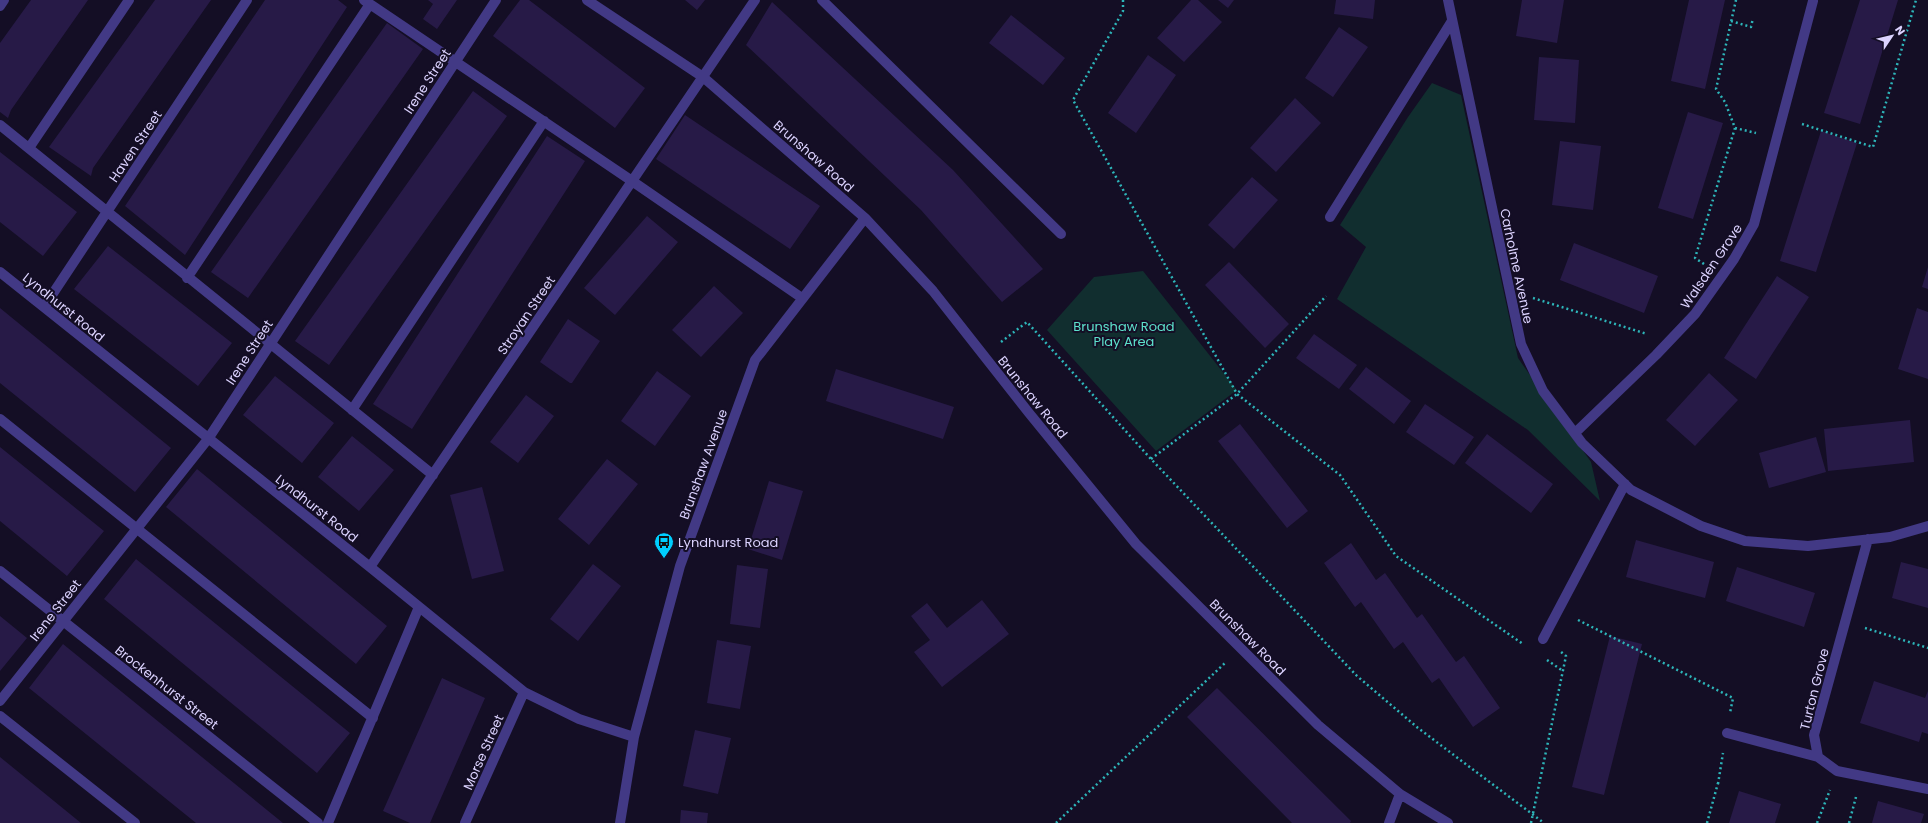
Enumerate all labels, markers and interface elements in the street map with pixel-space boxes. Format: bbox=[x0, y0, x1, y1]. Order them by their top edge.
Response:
north arrow bbox=[1872, 16, 1912, 56]
text: N bbox=[1891, 22, 1909, 38]
street label: Irene Street bbox=[399, 45, 456, 117]
street label: Haven Street bbox=[104, 106, 167, 186]
street label: Brunshaw Road bbox=[769, 116, 858, 197]
street label: Carholme Avenue bbox=[1495, 207, 1538, 325]
street label: Walsden Grove bbox=[1676, 220, 1747, 313]
street label: Lyndhurst Road bbox=[19, 268, 109, 346]
street label: Stroyan Street bbox=[493, 272, 560, 359]
street label: Irene Street bbox=[221, 316, 278, 388]
park label: Brunshaw Road Play Area bbox=[1073, 317, 1175, 351]
street label: Brunshaw Road bbox=[993, 352, 1072, 443]
street label: Brunshaw Avenue bbox=[675, 406, 732, 522]
street label: Lyndhurst Road bbox=[271, 470, 362, 547]
bus stop icon: Lyndhurst Road bbox=[653, 531, 675, 559]
place label: Lyndhurst Road bbox=[678, 533, 778, 552]
street label: Irene Street bbox=[25, 575, 86, 645]
street label: Brunshaw Road bbox=[1205, 595, 1290, 680]
street label: Brockenhurst Street bbox=[111, 641, 223, 734]
street label: Turton Grove bbox=[1795, 646, 1834, 732]
street label: Morse Street bbox=[458, 711, 509, 793]

